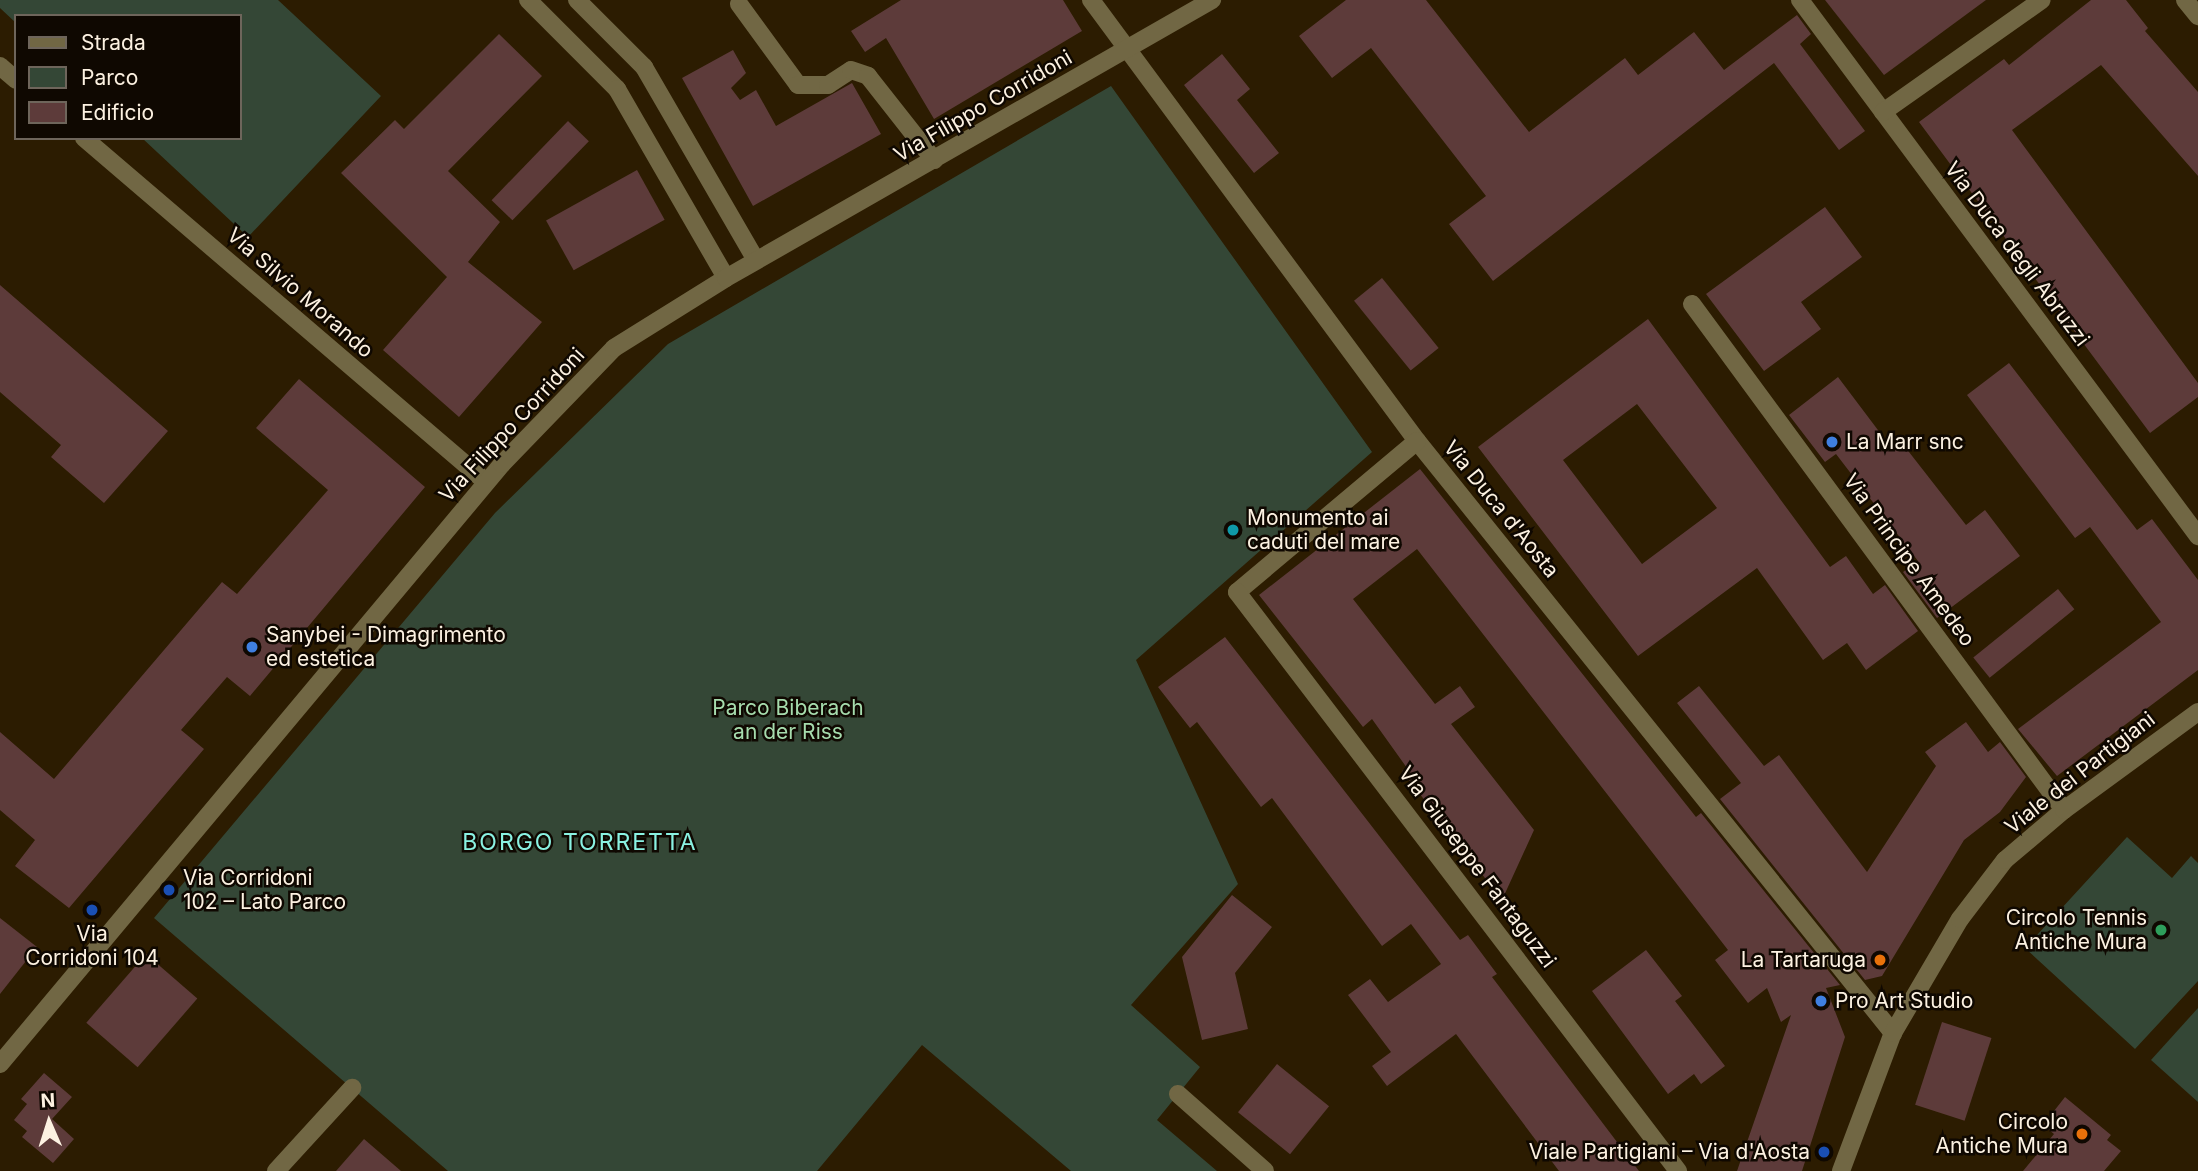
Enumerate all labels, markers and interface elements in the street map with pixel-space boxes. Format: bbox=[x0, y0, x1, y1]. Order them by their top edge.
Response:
legend bbox=[14, 14, 242, 140]
text: Strada bbox=[81, 30, 146, 55]
street label: Via Filippo Corridoni bbox=[889, 45, 1077, 167]
text: Parco bbox=[81, 65, 138, 90]
text: Edificio bbox=[81, 100, 154, 125]
street label: Via Duca degli Abruzzi bbox=[1939, 157, 2095, 351]
street label: Via Silvio Morando bbox=[222, 223, 378, 363]
street label: Via Filippo Corridoni bbox=[434, 343, 590, 507]
place label: La Marr snc bbox=[1846, 429, 1964, 455]
marker: La Marr snc bbox=[1824, 434, 1840, 450]
street label: Via Duca d'Aosta bbox=[1438, 435, 1564, 583]
street label: Via Principe Amedeo bbox=[1838, 469, 1980, 651]
place label: Monumento ai caduti del mare bbox=[1247, 505, 1400, 555]
marker: Monumento ai caduti del mare bbox=[1225, 522, 1241, 538]
place label: Sanybei - Dimagrimento ed estetica bbox=[266, 622, 506, 672]
marker: Sanybei - Dimagrimento ed estetica bbox=[244, 639, 260, 655]
park label: Parco Biberach an der Riss bbox=[712, 695, 864, 745]
street label: Viale dei Partigiani bbox=[2000, 707, 2160, 839]
street label: Via Giuseppe Fantaguzzi bbox=[1393, 761, 1561, 973]
district label: BORGO TORRETTA bbox=[464, 828, 696, 856]
place label: Via Corridoni 102 – Lato Parco bbox=[183, 865, 346, 915]
marker: Via Corridoni 102 – Lato Parco bbox=[161, 882, 177, 898]
marker: Via Corridoni 104 bbox=[84, 902, 100, 918]
place label: Circolo Tennis Antiche Mura bbox=[2006, 905, 2147, 955]
place label: Via Corridoni 104 bbox=[25, 921, 159, 971]
marker: Circolo Tennis Antiche Mura bbox=[2153, 922, 2169, 938]
place label: La Tartaruga bbox=[1741, 947, 1866, 973]
marker: La Tartaruga bbox=[1872, 952, 1888, 968]
place label: Pro Art Studio bbox=[1835, 988, 1973, 1014]
marker: Pro Art Studio bbox=[1813, 993, 1829, 1009]
north arrow bbox=[14, 1087, 84, 1157]
text: N bbox=[40, 1089, 56, 1112]
place label: Circolo Antiche Mura bbox=[1935, 1109, 2068, 1159]
marker: Circolo Antiche Mura bbox=[2074, 1126, 2090, 1142]
place label: Viale Partigiani – Via d'Aosta bbox=[1529, 1139, 1810, 1165]
marker: Viale Partigiani – Via d'Aosta bbox=[1816, 1144, 1832, 1160]

